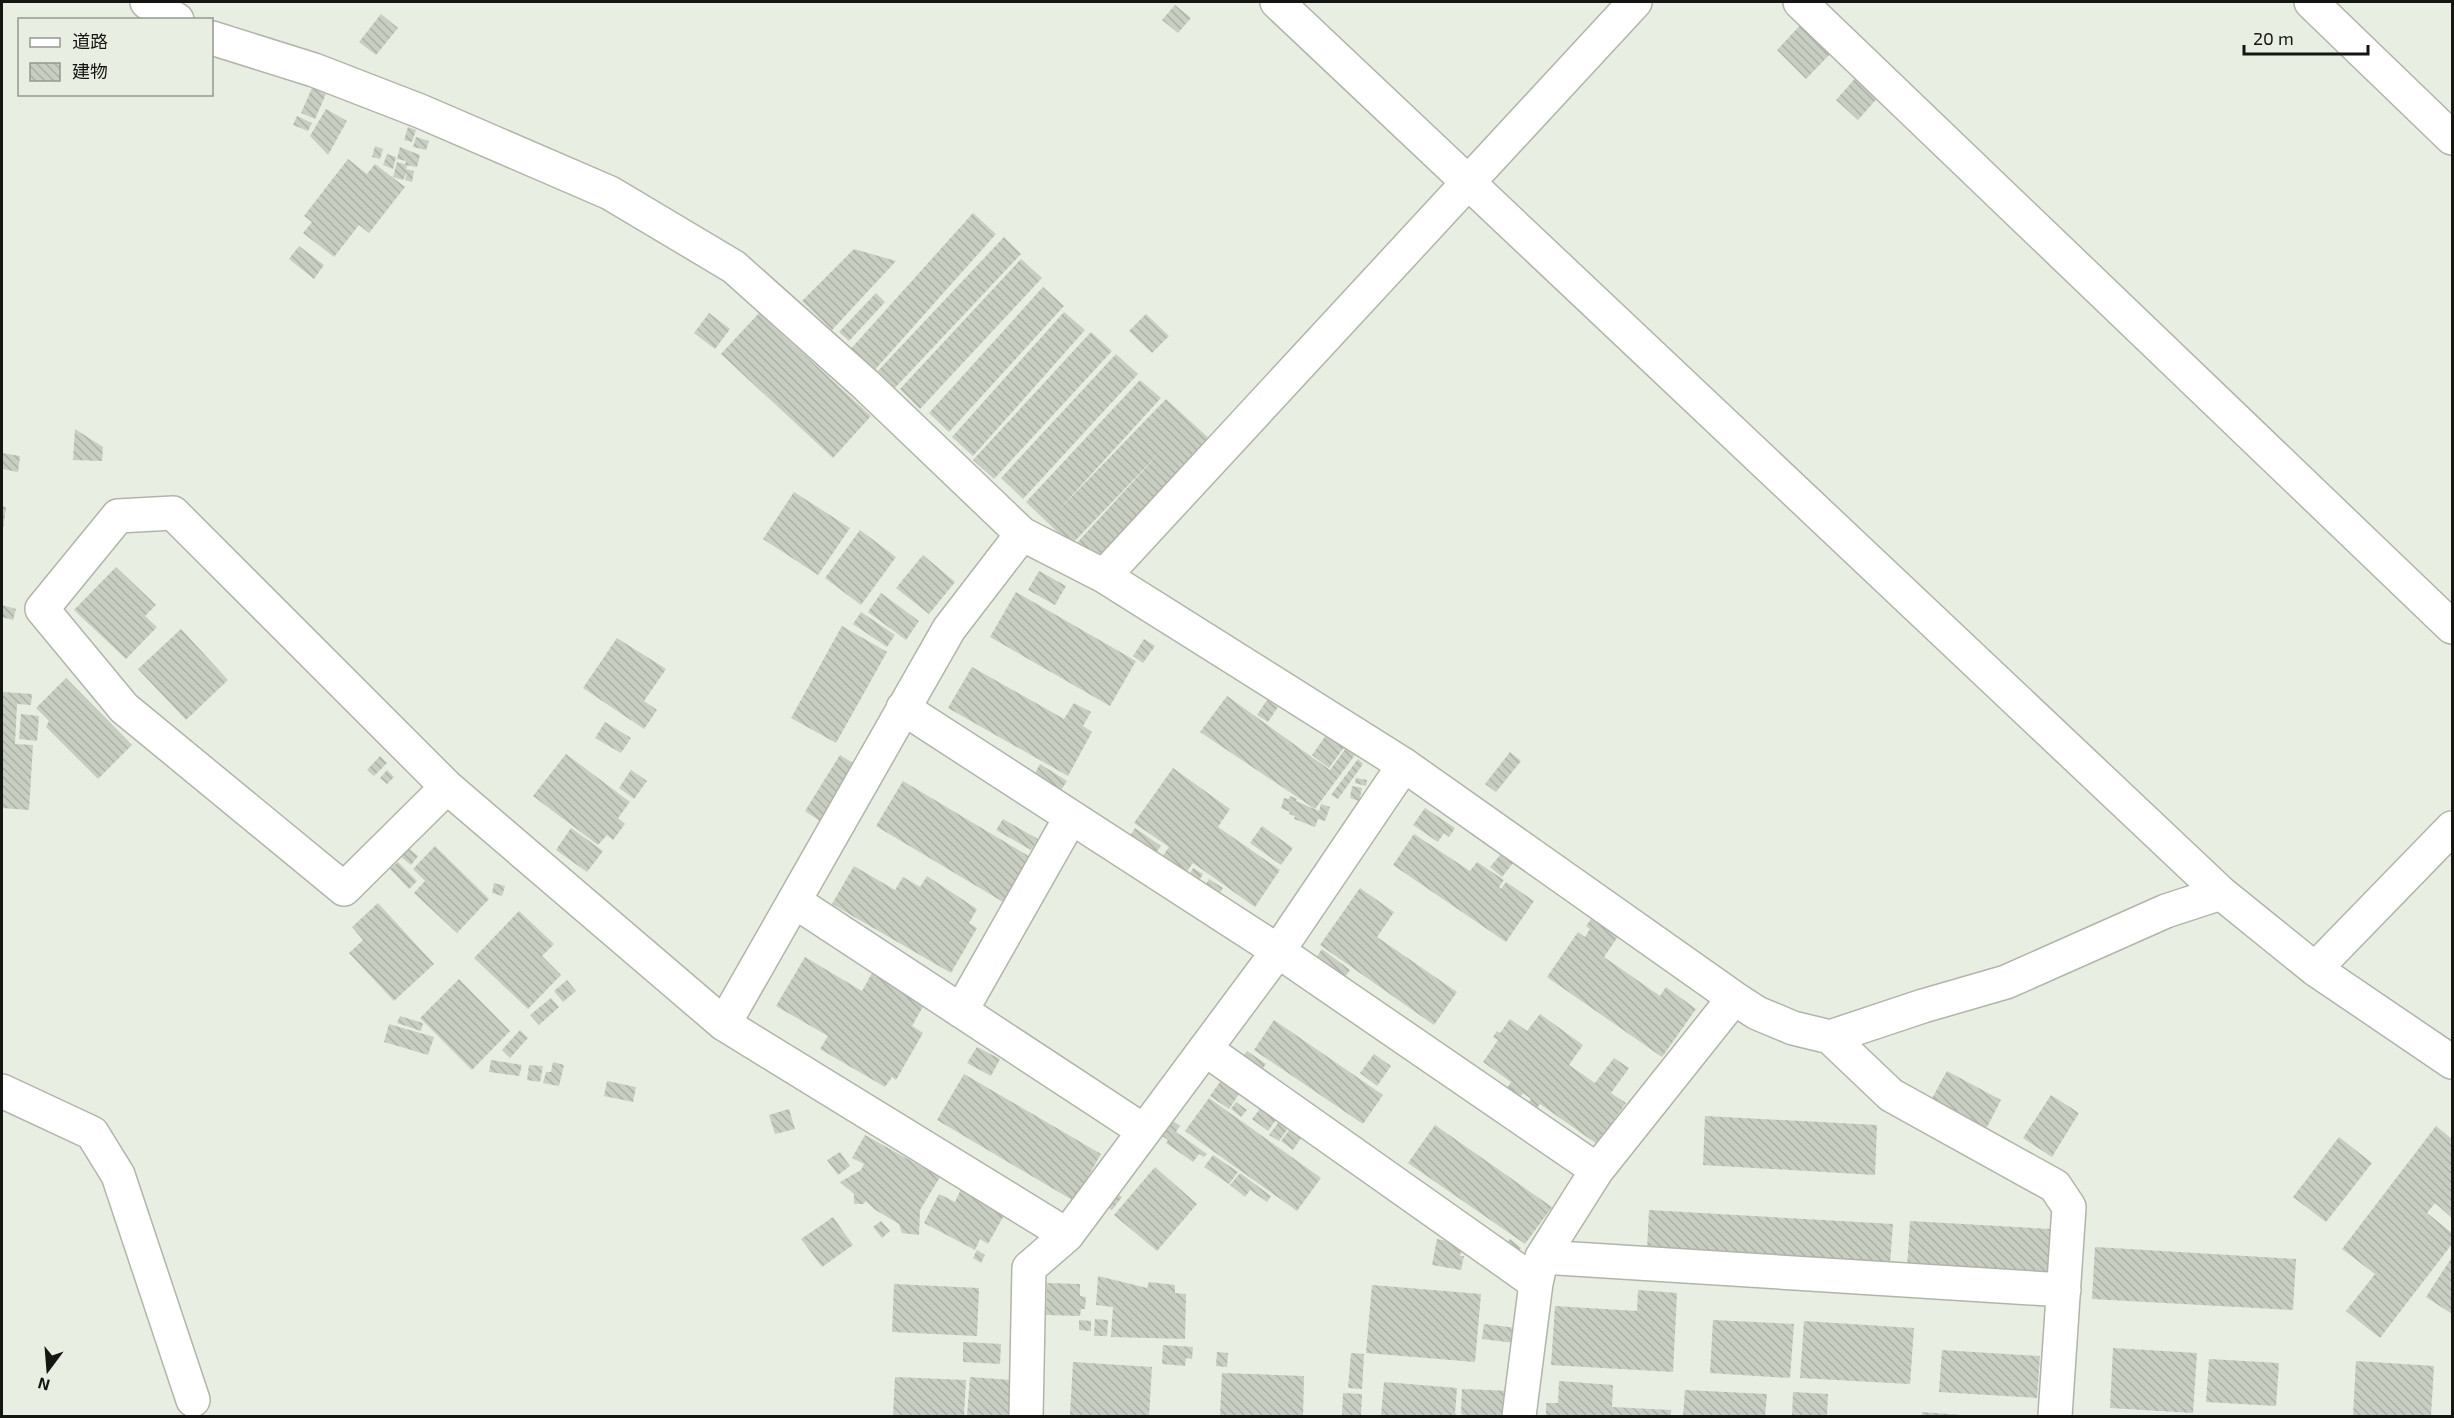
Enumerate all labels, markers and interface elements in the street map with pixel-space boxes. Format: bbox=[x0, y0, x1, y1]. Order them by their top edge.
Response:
legend bbox=[18, 18, 213, 96]
scale bar bbox=[2244, 18, 2368, 56]
text: 20 m bbox=[2253, 27, 2294, 49]
text: 道路 bbox=[72, 30, 108, 52]
text: 建物 bbox=[72, 60, 108, 82]
north arrow bbox=[18, 1340, 78, 1400]
text: N bbox=[36, 1374, 52, 1396]

